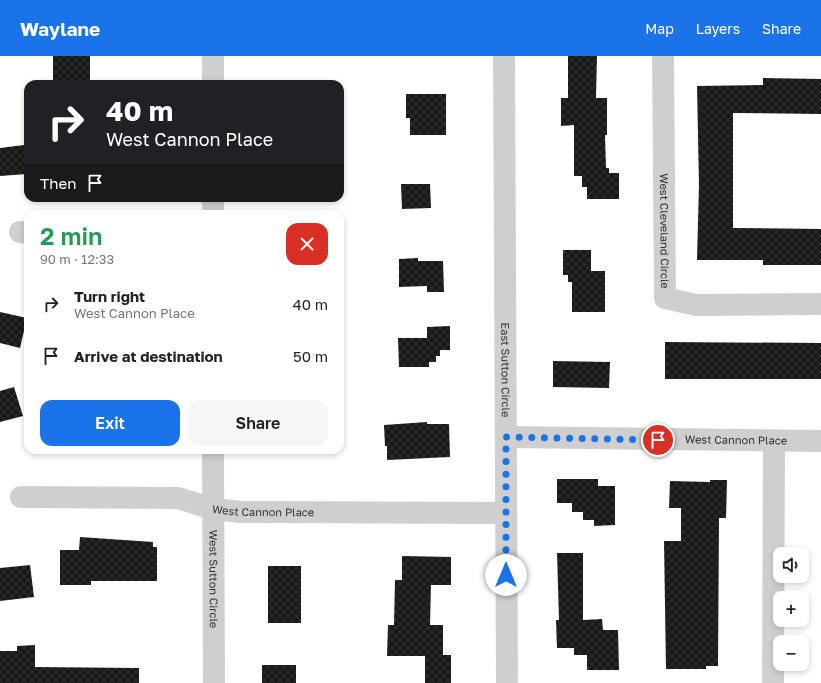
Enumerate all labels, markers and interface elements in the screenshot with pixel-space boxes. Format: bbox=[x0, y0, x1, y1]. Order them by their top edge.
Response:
text: Waylane bbox=[20, 17, 100, 40]
text: Map bbox=[645, 20, 674, 37]
text: Layers bbox=[696, 20, 740, 37]
text: Share bbox=[762, 20, 801, 37]
text: 40 m bbox=[106, 94, 173, 127]
icon: right bbox=[40, 96, 92, 148]
text: West Cannon Place bbox=[106, 128, 273, 150]
icon: arrive bbox=[84, 172, 106, 194]
street label: West Cleveland Circle bbox=[658, 173, 672, 289]
text: Then bbox=[40, 174, 76, 192]
text: 2 min bbox=[40, 221, 102, 250]
button: close bbox=[286, 223, 328, 265]
text: 90 m · 12:33 bbox=[40, 251, 114, 267]
text: Turn right bbox=[74, 287, 145, 305]
icon: right bbox=[40, 293, 62, 315]
text: 40 m bbox=[293, 295, 328, 313]
text: West Cannon Place bbox=[74, 305, 195, 321]
street label: East Sutton Circle bbox=[499, 323, 513, 417]
icon: arrive bbox=[40, 345, 62, 367]
text: Arrive at destination bbox=[74, 347, 223, 365]
text: 50 m bbox=[293, 347, 328, 365]
button: Exit bbox=[40, 400, 180, 446]
button: Share bbox=[188, 400, 328, 446]
pin bbox=[641, 423, 675, 457]
icon: arrive bbox=[647, 429, 669, 451]
street label: West Cannon Place bbox=[685, 432, 787, 447]
street label: West Cannon Place bbox=[212, 502, 314, 518]
street label: West Sutton Circle bbox=[207, 530, 221, 628]
map controls bbox=[773, 547, 809, 671]
button: sound bbox=[773, 547, 809, 583]
position arrow bbox=[485, 554, 527, 596]
button: + bbox=[773, 591, 809, 627]
button: − bbox=[773, 635, 809, 671]

